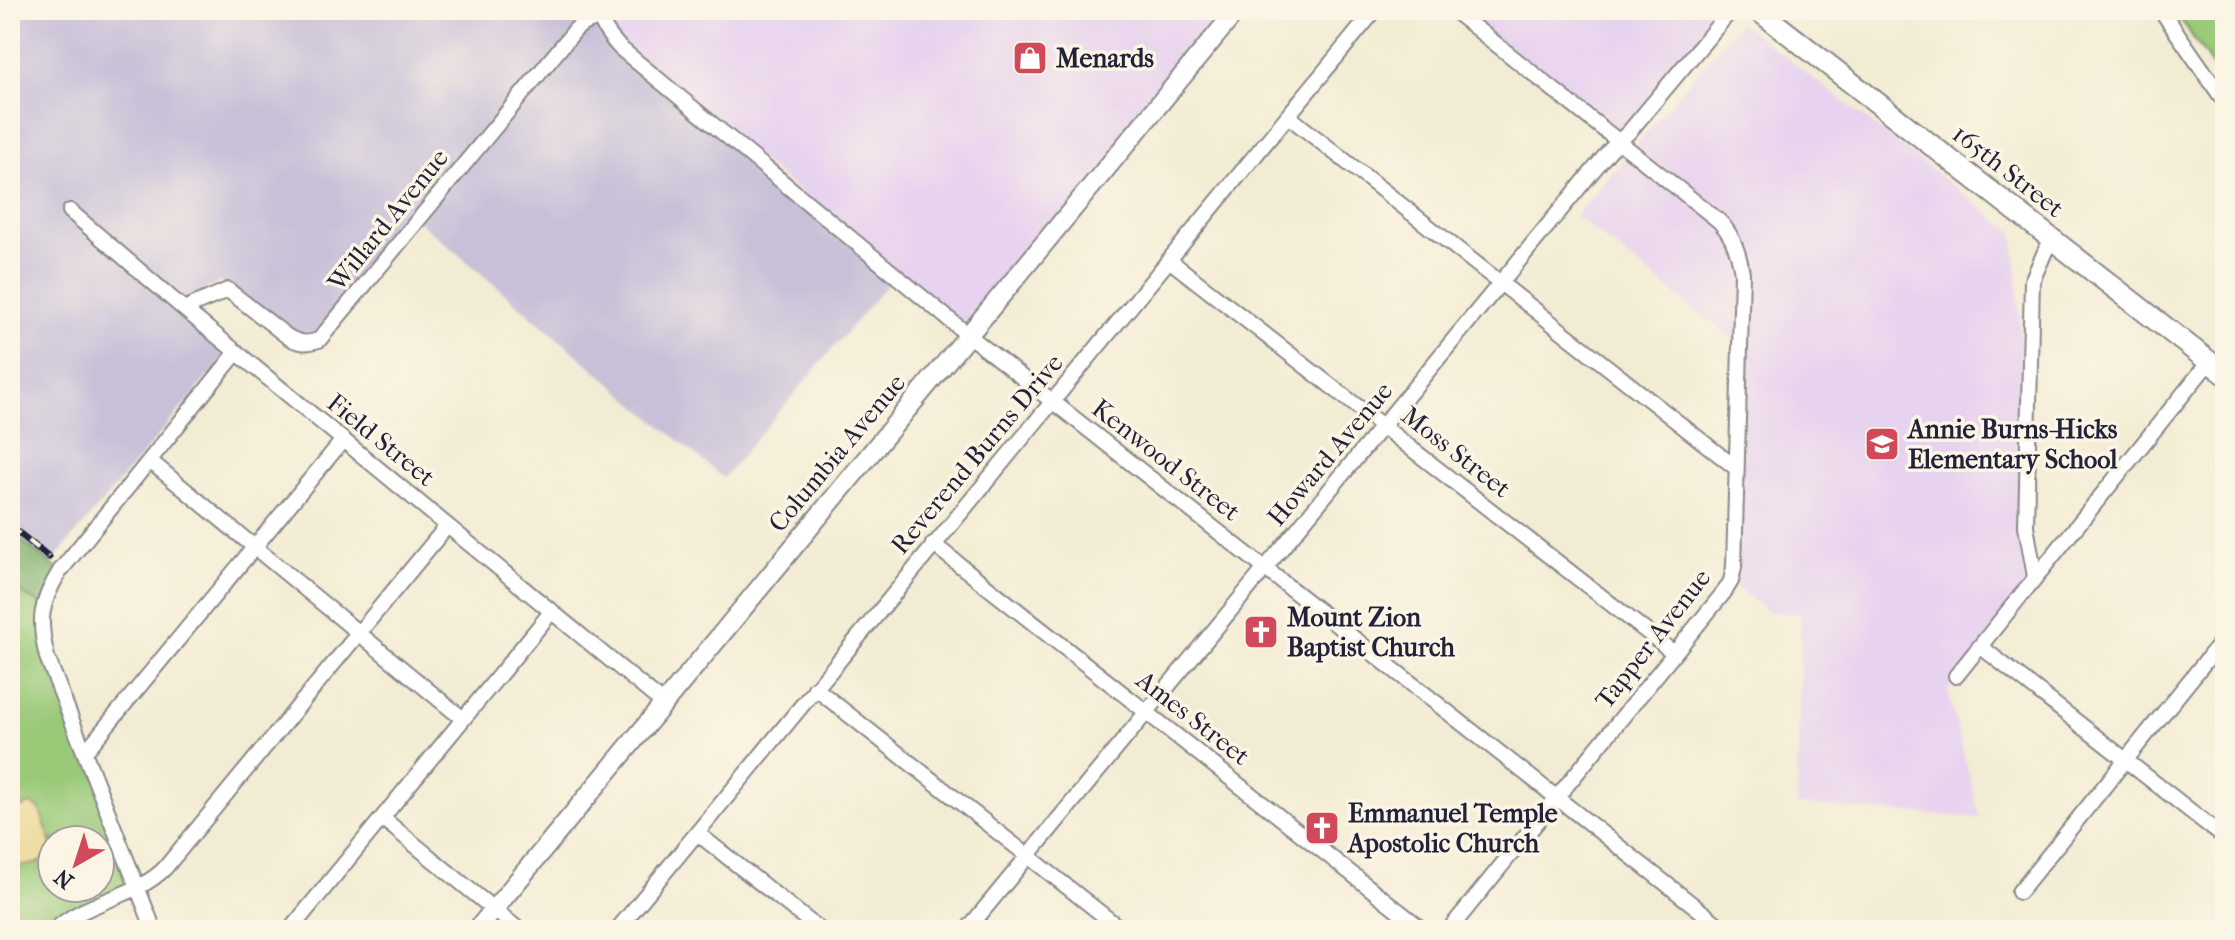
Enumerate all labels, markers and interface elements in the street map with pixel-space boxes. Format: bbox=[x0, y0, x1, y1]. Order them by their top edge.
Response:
shop icon: Menards bbox=[1011, 39, 1049, 77]
place label: Menards bbox=[1056, 43, 1154, 74]
street label: 165th Street bbox=[1946, 118, 2070, 224]
street label: Willard Avenue bbox=[321, 143, 455, 298]
street label: Reverend Burns Drive bbox=[884, 348, 1070, 560]
street label: Columbia Avenue bbox=[762, 368, 912, 538]
street label: Howard Avenue bbox=[1261, 376, 1399, 532]
street label: Field Street bbox=[321, 387, 442, 493]
street label: Kenwood Street bbox=[1086, 393, 1247, 528]
street label: Moss Street bbox=[1395, 400, 1517, 505]
place label: Annie Burns-Hicks Elementary School bbox=[1906, 414, 2118, 475]
school or university icon: Annie Burns-Hicks Elementary School bbox=[1863, 425, 1901, 463]
street label: Tapper Avenue bbox=[1589, 563, 1717, 715]
place label: Mount Zion Baptist Church bbox=[1287, 602, 1455, 663]
church icon: Mount Zion Baptist Church bbox=[1242, 613, 1280, 651]
street label: Ames Street bbox=[1129, 664, 1256, 772]
place label: Emmanuel Temple Apostolic Church bbox=[1346, 798, 1558, 859]
church icon: Emmanuel Temple Apostolic Church bbox=[1303, 809, 1341, 847]
north arrow bbox=[36, 824, 116, 904]
text: N bbox=[49, 863, 79, 894]

